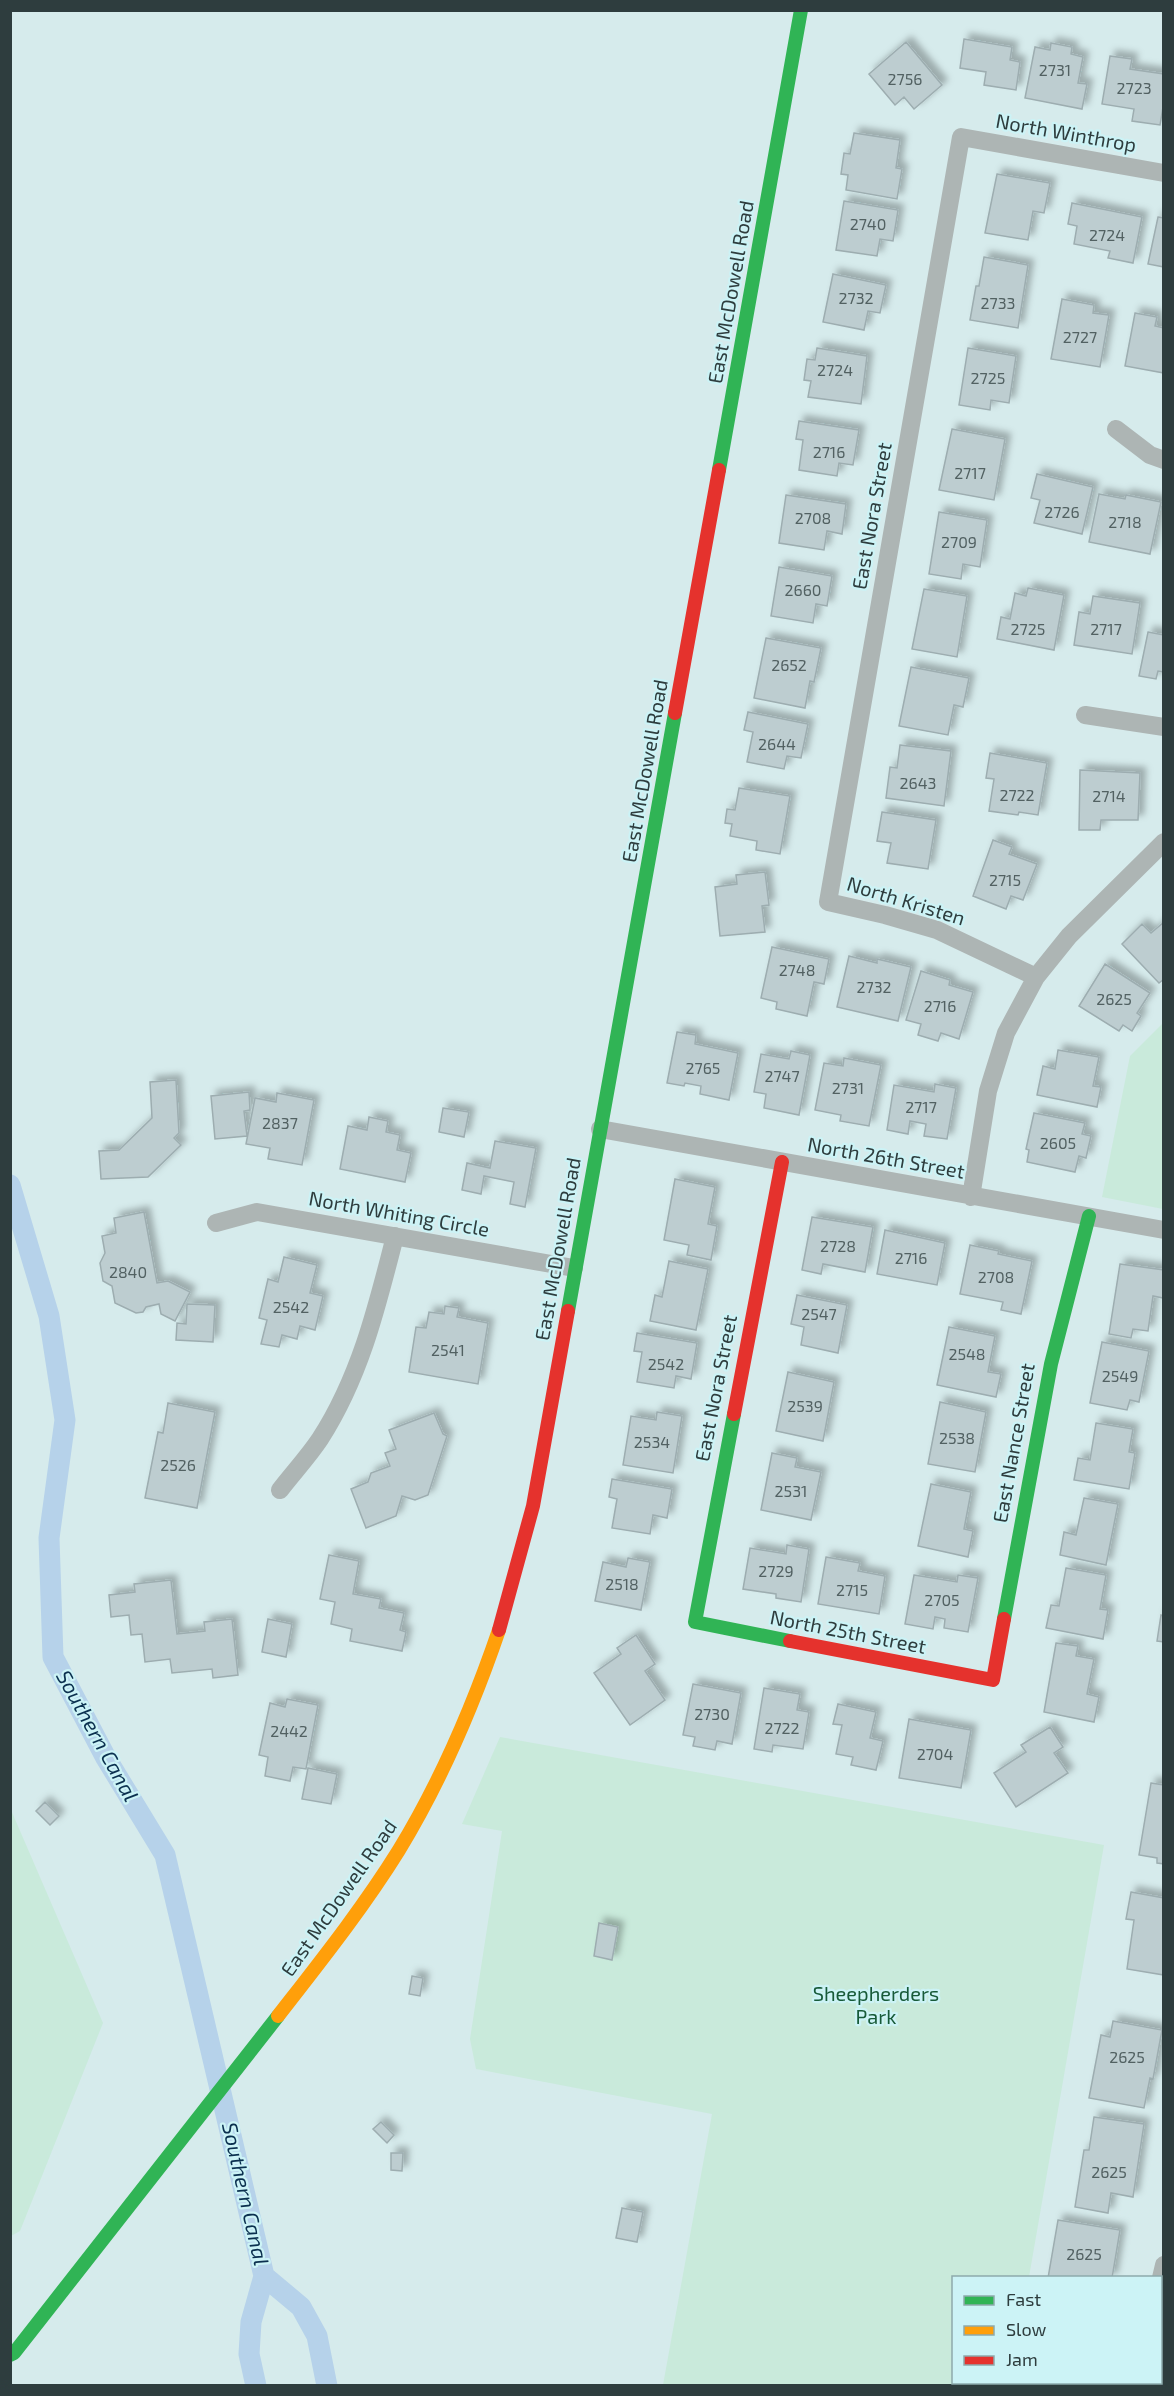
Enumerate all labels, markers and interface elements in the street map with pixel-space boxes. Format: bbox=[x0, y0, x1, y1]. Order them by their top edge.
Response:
house number: 2731 bbox=[1039, 60, 1071, 79]
house number: 2756 bbox=[888, 69, 922, 88]
house number: 2723 bbox=[1116, 78, 1152, 97]
street label: North Winthrop bbox=[994, 108, 1138, 156]
street label: East McDowell Road bbox=[702, 198, 758, 385]
house number: 2740 bbox=[850, 214, 886, 233]
house number: 2724 bbox=[1089, 225, 1125, 244]
house number: 2732 bbox=[838, 288, 874, 307]
house number: 2733 bbox=[981, 293, 1015, 312]
house number: 2727 bbox=[1063, 327, 1097, 346]
house number: 2724 bbox=[817, 360, 853, 379]
house number: 2725 bbox=[971, 368, 1005, 387]
street label: East Nora Street bbox=[846, 440, 896, 591]
house number: 2716 bbox=[813, 442, 845, 461]
house number: 2717 bbox=[954, 463, 986, 482]
house number: 2726 bbox=[1044, 502, 1080, 521]
house number: 2708 bbox=[795, 508, 831, 527]
house number: 2718 bbox=[1108, 512, 1142, 531]
house number: 2709 bbox=[941, 532, 977, 551]
house number: 2660 bbox=[785, 580, 821, 599]
house number: 2725 bbox=[1011, 619, 1045, 638]
house number: 2717 bbox=[1090, 619, 1122, 638]
house number: 2652 bbox=[771, 655, 807, 674]
street label: East McDowell Road bbox=[616, 677, 672, 864]
house number: 2644 bbox=[758, 734, 796, 753]
house number: 2643 bbox=[900, 773, 936, 792]
house number: 2722 bbox=[999, 785, 1035, 804]
house number: 2714 bbox=[1092, 786, 1126, 805]
house number: 2715 bbox=[989, 870, 1021, 889]
street label: North Kristen bbox=[844, 871, 968, 929]
house number: 2748 bbox=[779, 960, 815, 979]
house number: 2732 bbox=[856, 977, 892, 996]
house number: 2625 bbox=[1096, 989, 1132, 1008]
house number: 2716 bbox=[924, 996, 956, 1015]
house number: 2765 bbox=[686, 1058, 720, 1077]
house number: 2747 bbox=[764, 1066, 800, 1085]
house number: 2731 bbox=[832, 1078, 864, 1097]
house number: 2717 bbox=[905, 1097, 937, 1116]
house number: 2837 bbox=[262, 1113, 298, 1132]
street label: North 26th Street bbox=[806, 1131, 967, 1183]
house number: 2605 bbox=[1040, 1133, 1076, 1152]
street label: East McDowell Road bbox=[529, 1155, 585, 1342]
street label: North Whiting Circle bbox=[307, 1185, 491, 1241]
house number: 2728 bbox=[820, 1236, 856, 1255]
house number: 2716 bbox=[895, 1248, 927, 1267]
house number: 2840 bbox=[109, 1262, 147, 1281]
house number: 2708 bbox=[978, 1267, 1014, 1286]
house number: 2542 bbox=[273, 1297, 309, 1316]
house number: 2547 bbox=[801, 1304, 837, 1323]
street label: East Nora Street bbox=[689, 1312, 741, 1463]
house number: 2541 bbox=[431, 1340, 465, 1359]
house number: 2548 bbox=[948, 1344, 986, 1363]
house number: 2542 bbox=[648, 1354, 684, 1373]
street label: East Nance Street bbox=[987, 1361, 1039, 1524]
house number: 2549 bbox=[1102, 1366, 1138, 1385]
house number: 2539 bbox=[787, 1396, 823, 1415]
house number: 2538 bbox=[939, 1428, 975, 1447]
house number: 2534 bbox=[634, 1432, 670, 1451]
house number: 2526 bbox=[160, 1455, 196, 1474]
house number: 2531 bbox=[775, 1481, 807, 1500]
house number: 2729 bbox=[758, 1561, 794, 1580]
house number: 2518 bbox=[605, 1574, 639, 1593]
house number: 2715 bbox=[836, 1580, 868, 1599]
house number: 2705 bbox=[924, 1590, 960, 1609]
street label: North 25th Street bbox=[768, 1604, 929, 1658]
water label: Southern Canal bbox=[52, 1665, 145, 1805]
house number: 2730 bbox=[694, 1704, 730, 1723]
house number: 2722 bbox=[764, 1718, 800, 1737]
house number: 2442 bbox=[270, 1721, 308, 1740]
house number: 2704 bbox=[917, 1744, 953, 1763]
street label: East McDowell Road bbox=[275, 1815, 401, 1980]
park label: Sheepherders Park bbox=[813, 1981, 939, 2028]
house number: 2625 bbox=[1109, 2047, 1145, 2066]
water label: Southern Canal bbox=[218, 2120, 275, 2268]
house number: 2625 bbox=[1091, 2162, 1127, 2181]
house number: 2625 bbox=[1066, 2244, 1102, 2263]
legend bbox=[952, 2276, 1162, 2384]
text: Fast bbox=[1006, 2288, 1041, 2310]
text: Slow bbox=[1006, 2318, 1047, 2340]
text: Jam bbox=[1006, 2348, 1038, 2370]

